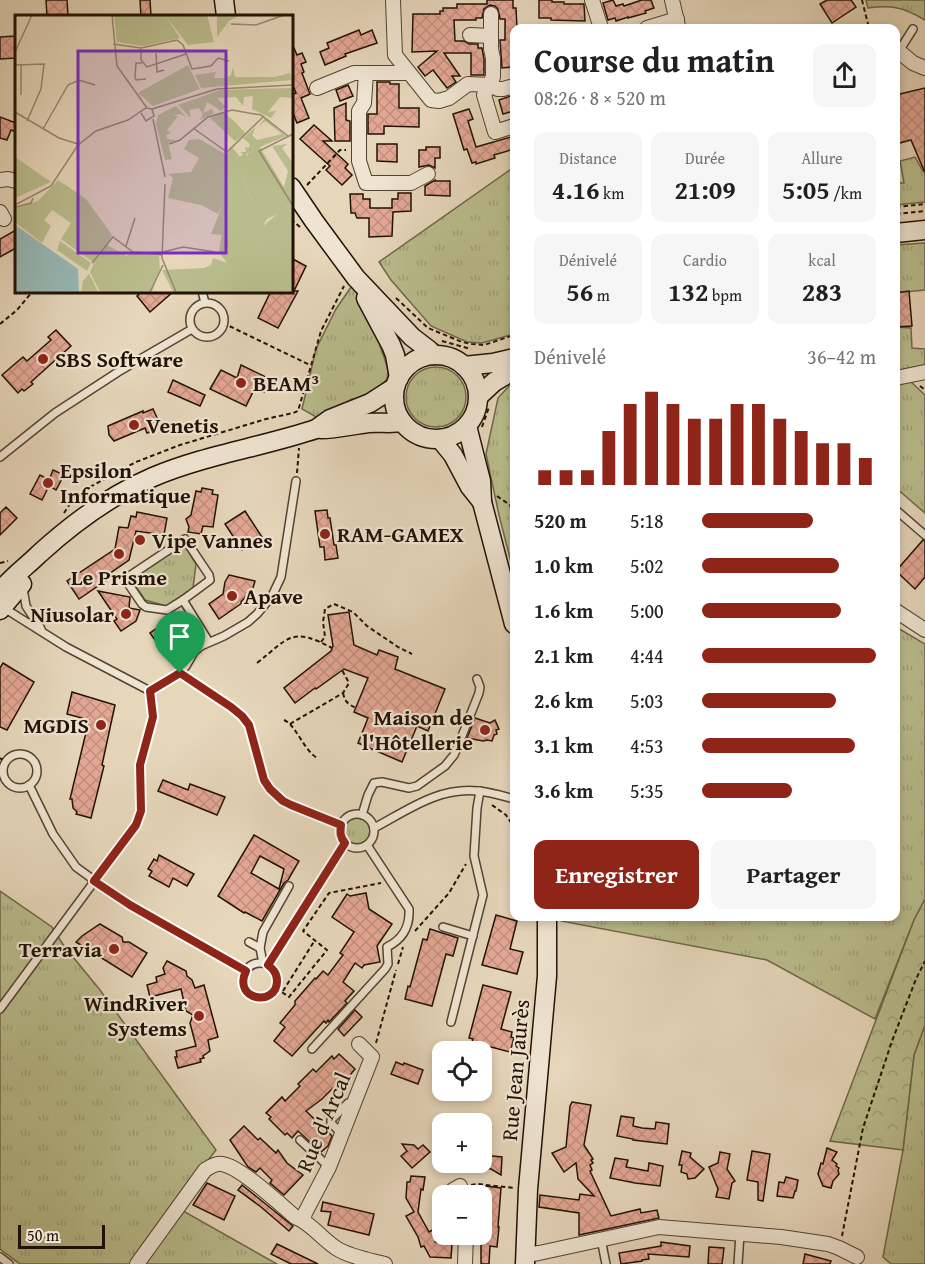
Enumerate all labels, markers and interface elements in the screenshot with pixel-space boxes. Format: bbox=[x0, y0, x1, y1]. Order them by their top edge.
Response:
inset map bbox=[15, 15, 292, 292]
text: Course du matin bbox=[534, 36, 775, 84]
button: share bbox=[813, 44, 876, 107]
text: 08:26 · 8 × 520 m bbox=[534, 83, 666, 112]
text: Distance bbox=[559, 146, 617, 170]
text: Durée bbox=[685, 146, 725, 170]
text: Allure bbox=[801, 146, 843, 170]
text: 4.16 bbox=[552, 170, 600, 209]
text: 21:09 bbox=[674, 170, 736, 209]
text: 5:05 bbox=[782, 170, 830, 209]
text: km bbox=[600, 181, 624, 205]
text: /km bbox=[830, 181, 862, 205]
text: Dénivelé bbox=[559, 248, 617, 272]
text: Cardio bbox=[683, 248, 727, 272]
text: kcal bbox=[808, 248, 836, 272]
text: 56 bbox=[566, 272, 593, 311]
text: 132 bbox=[668, 272, 708, 311]
text: 283 bbox=[802, 272, 842, 311]
text: m bbox=[593, 283, 610, 307]
text: bpm bbox=[708, 283, 742, 307]
text: Dénivelé bbox=[534, 342, 606, 371]
text: 36–42 m bbox=[807, 342, 876, 371]
place label: SBS Software bbox=[55, 343, 183, 375]
marker: SBS Software bbox=[36, 352, 50, 366]
place label: BEAM³ bbox=[253, 367, 319, 399]
marker: BEAM³ bbox=[234, 376, 248, 390]
place label: Venetis bbox=[146, 409, 219, 441]
marker: Venetis bbox=[127, 418, 141, 432]
place label: Epsilon Informatique bbox=[60, 454, 191, 511]
marker: Epsilon Informatique bbox=[41, 476, 55, 490]
text: 520 m bbox=[534, 506, 587, 535]
text: 5:18 bbox=[630, 506, 664, 535]
place label: RAM-GAMEX bbox=[337, 518, 464, 550]
place label: Vipe Vannes bbox=[152, 524, 273, 556]
marker: RAM-GAMEX bbox=[318, 527, 332, 541]
marker: Vipe Vannes bbox=[133, 533, 147, 547]
marker: Le Prisme bbox=[112, 547, 126, 561]
text: 1.0 km bbox=[534, 551, 593, 580]
text: 5:02 bbox=[630, 551, 664, 580]
place label: Le Prisme bbox=[71, 561, 167, 593]
place label: Apave bbox=[244, 580, 303, 612]
marker: Apave bbox=[225, 589, 239, 603]
text: 1.6 km bbox=[534, 596, 593, 625]
text: 5:00 bbox=[630, 596, 664, 625]
place label: Niusolar bbox=[30, 598, 114, 630]
marker: Niusolar bbox=[119, 607, 133, 621]
pin bbox=[154, 611, 205, 673]
icon: arrive bbox=[163, 620, 196, 653]
text: 2.1 km bbox=[534, 641, 593, 670]
text: 4:44 bbox=[630, 641, 664, 670]
text: 2.6 km bbox=[534, 686, 593, 715]
text: 5:03 bbox=[630, 686, 664, 715]
place label: Maison de l'Hôtellerie bbox=[362, 701, 473, 758]
place label: MGDIS bbox=[23, 709, 89, 741]
marker: MGDIS bbox=[94, 718, 108, 732]
marker: Maison de l'Hôtellerie bbox=[478, 723, 492, 737]
text: 3.1 km bbox=[534, 731, 593, 760]
text: 4:53 bbox=[630, 731, 664, 760]
text: 3.6 km bbox=[534, 776, 593, 805]
text: 5:35 bbox=[630, 776, 664, 805]
button: Enregistrer bbox=[534, 840, 699, 909]
button: Partager bbox=[711, 840, 876, 909]
place label: Terravia bbox=[19, 933, 103, 965]
marker: Terravia bbox=[107, 942, 121, 956]
place label: WindRiver Systems bbox=[84, 987, 187, 1044]
street label: Rue Jean Jaurès bbox=[493, 998, 537, 1142]
marker: WindRiver Systems bbox=[192, 1009, 206, 1023]
map controls bbox=[432, 1041, 492, 1245]
button: locate bbox=[432, 1041, 492, 1101]
street label: Rue d'Arcal bbox=[288, 1067, 358, 1177]
button: + bbox=[432, 1113, 492, 1173]
button: − bbox=[432, 1185, 492, 1245]
scale bar bbox=[18, 1222, 105, 1250]
text: 50 m bbox=[27, 1223, 59, 1247]

